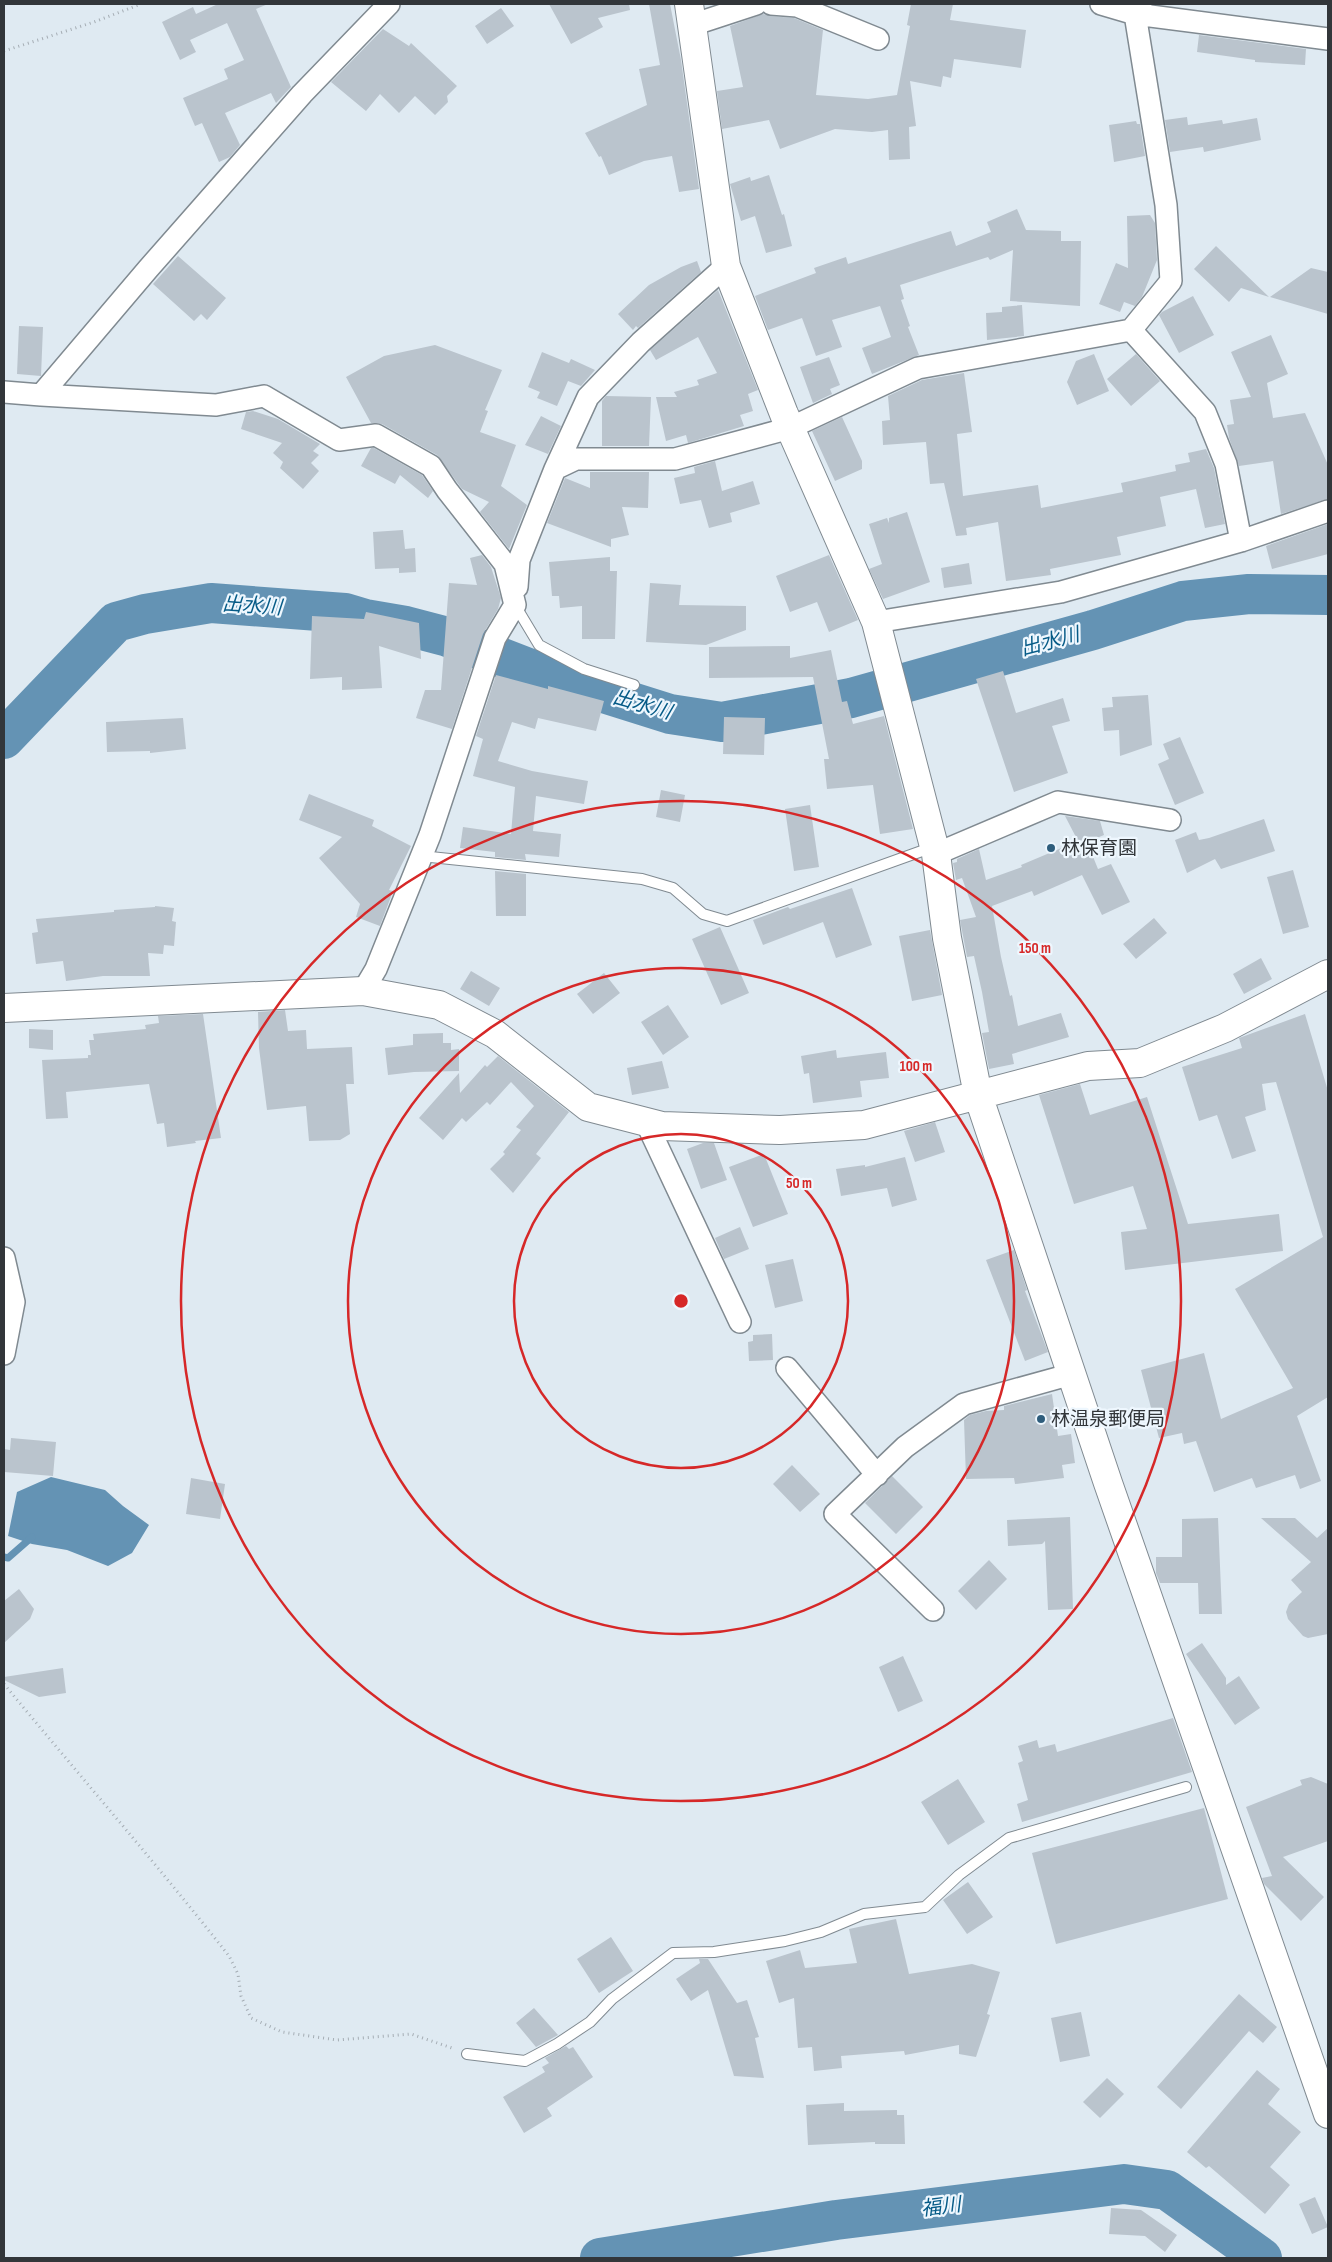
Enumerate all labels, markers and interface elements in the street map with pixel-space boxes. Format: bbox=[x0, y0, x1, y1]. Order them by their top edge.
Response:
water label: 出水川 bbox=[221, 592, 285, 620]
water label: 出水川 bbox=[1018, 622, 1084, 661]
water label: 出水川 bbox=[610, 685, 676, 725]
place label: 林保育園 bbox=[1061, 837, 1137, 860]
marker: 林保育園 bbox=[1045, 842, 1057, 854]
text: 150 m bbox=[1019, 939, 1051, 958]
text: 100 m bbox=[900, 1057, 932, 1076]
text: 50 m bbox=[786, 1174, 812, 1193]
centre of rings bbox=[672, 1292, 690, 1310]
place label: 林温泉郵便局 bbox=[1051, 1408, 1165, 1431]
marker: 林温泉郵便局 bbox=[1035, 1413, 1047, 1425]
water label: 福川 bbox=[920, 2192, 964, 2221]

